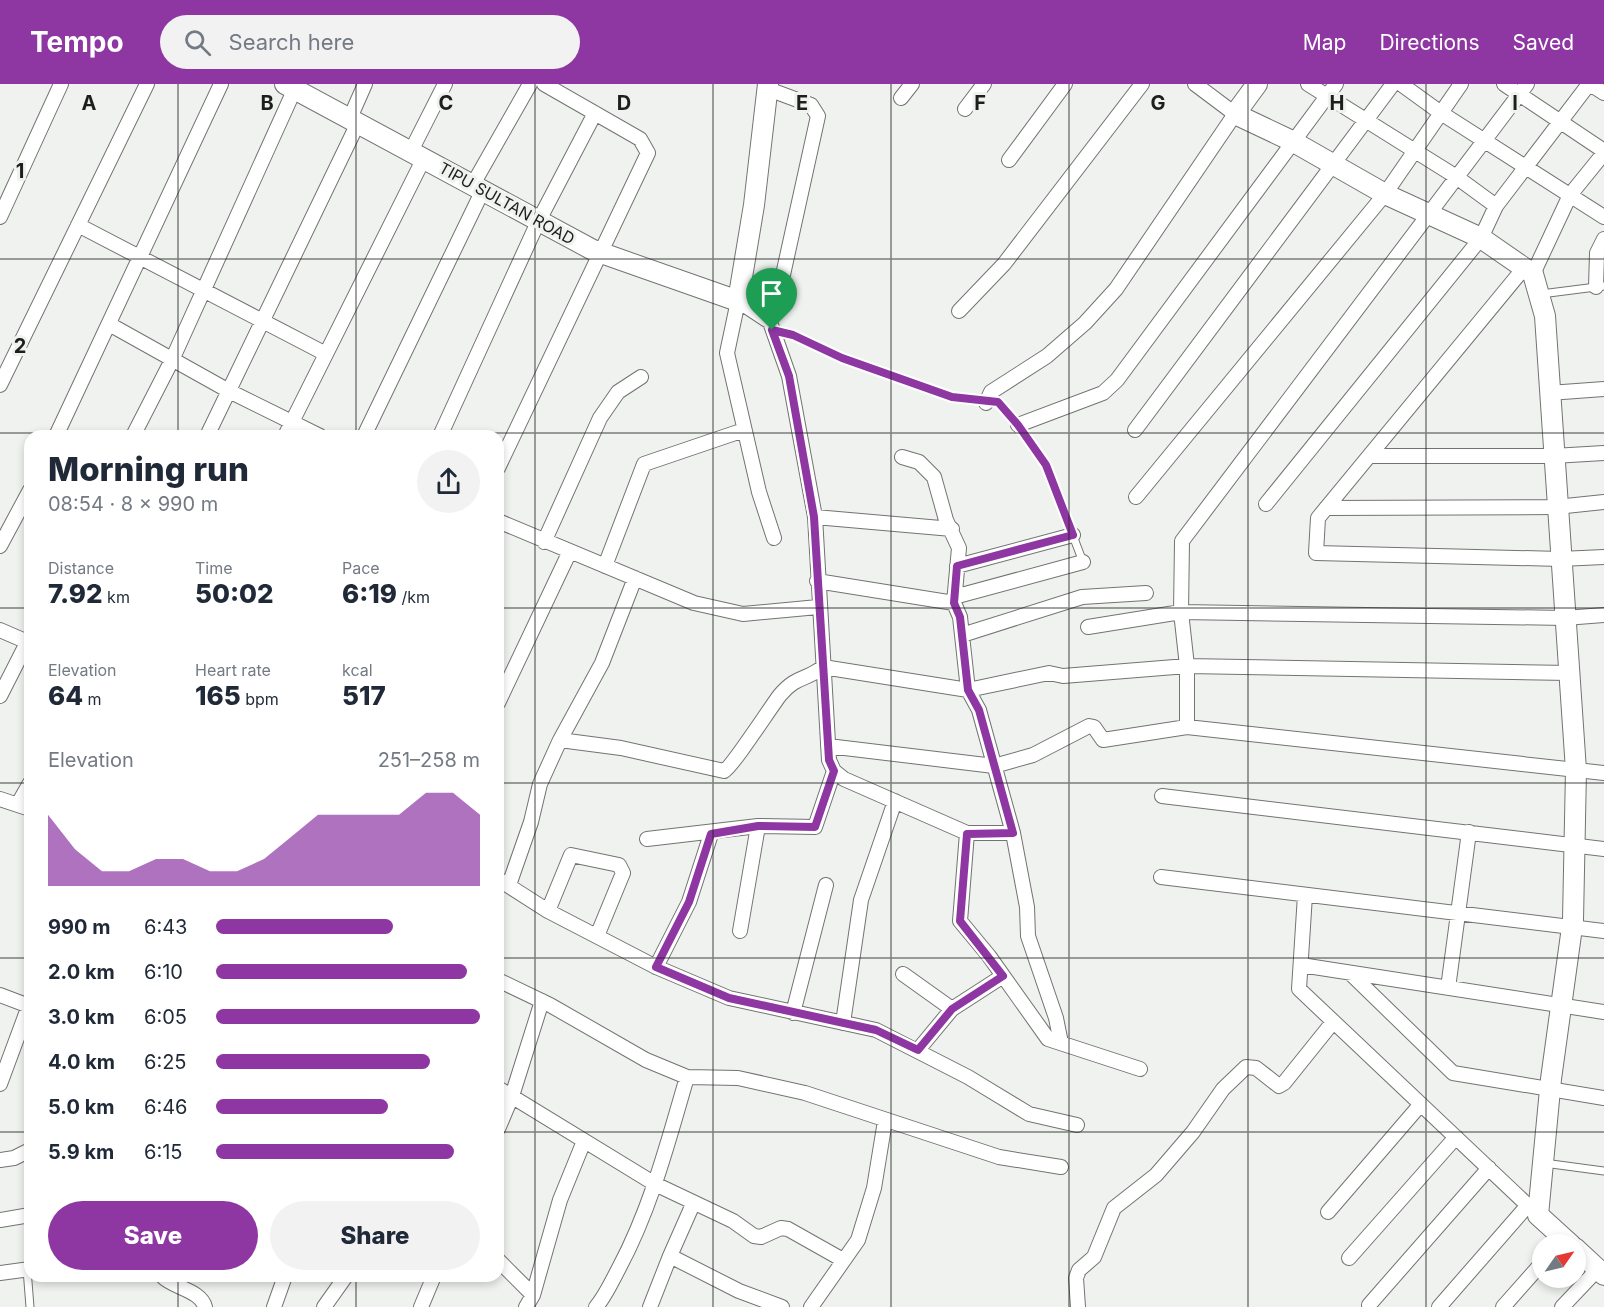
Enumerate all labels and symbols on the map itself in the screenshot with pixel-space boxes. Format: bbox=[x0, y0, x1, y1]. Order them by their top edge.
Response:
text: A bbox=[82, 91, 97, 115]
text: B bbox=[260, 91, 274, 115]
text: C bbox=[439, 91, 453, 115]
text: D bbox=[617, 91, 631, 115]
text: E bbox=[796, 91, 808, 115]
text: F bbox=[974, 91, 986, 115]
text: G bbox=[1150, 91, 1166, 115]
text: H bbox=[1330, 91, 1344, 115]
text: I bbox=[1512, 91, 1518, 115]
street label: TIPU SULTAN ROAD bbox=[436, 157, 578, 249]
text: 1 bbox=[16, 159, 24, 183]
pin bbox=[746, 268, 797, 330]
text: 2 bbox=[14, 334, 26, 358]
north arrow bbox=[1532, 1234, 1586, 1288]

